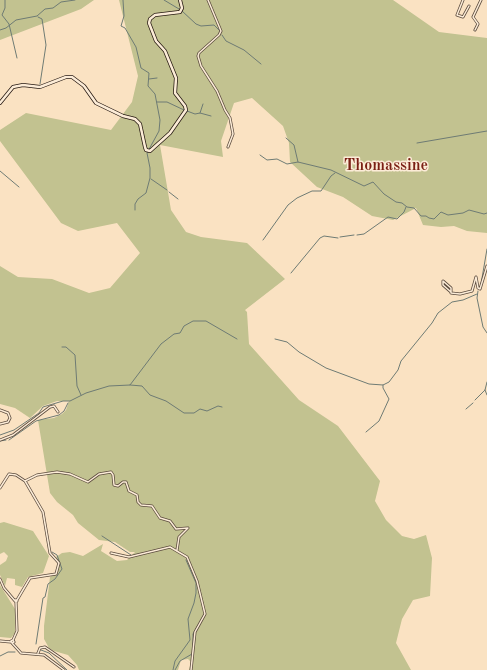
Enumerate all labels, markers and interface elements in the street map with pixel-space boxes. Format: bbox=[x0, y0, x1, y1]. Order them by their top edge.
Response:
district label: Thomassine bbox=[344, 156, 428, 176]

